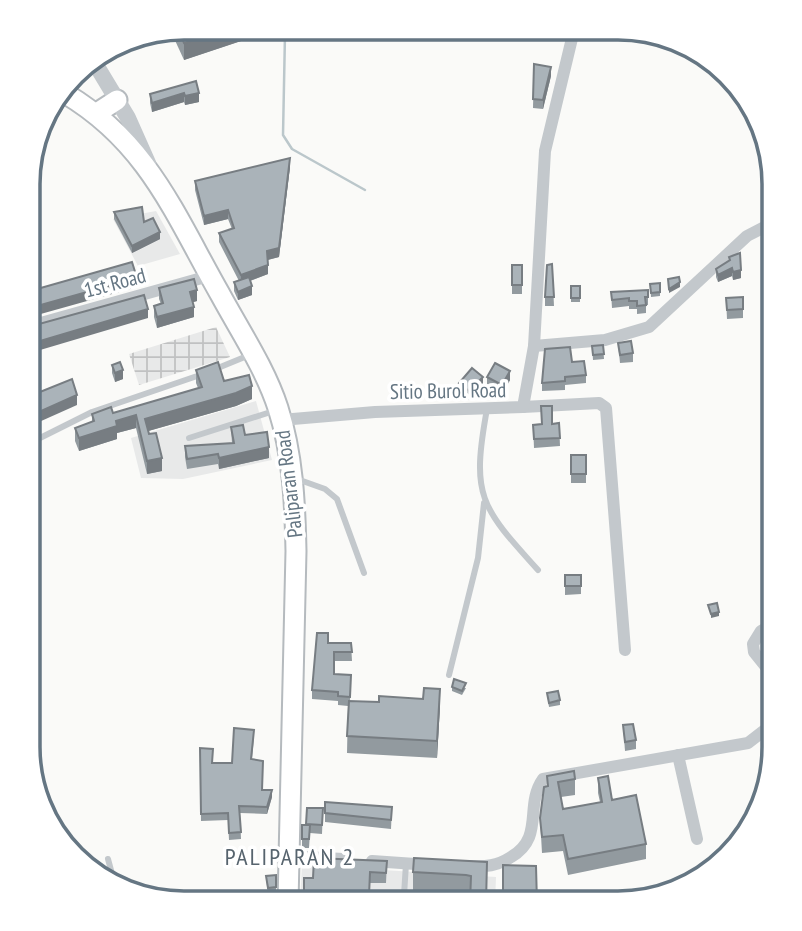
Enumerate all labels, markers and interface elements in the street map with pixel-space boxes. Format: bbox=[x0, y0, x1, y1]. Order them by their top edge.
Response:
street label: 1st Road bbox=[81, 261, 149, 304]
street label: Sitio Burol Road bbox=[390, 376, 506, 405]
street label: Paliparan Road bbox=[269, 429, 308, 539]
district label: PALIPARAN 2 bbox=[225, 841, 355, 872]

